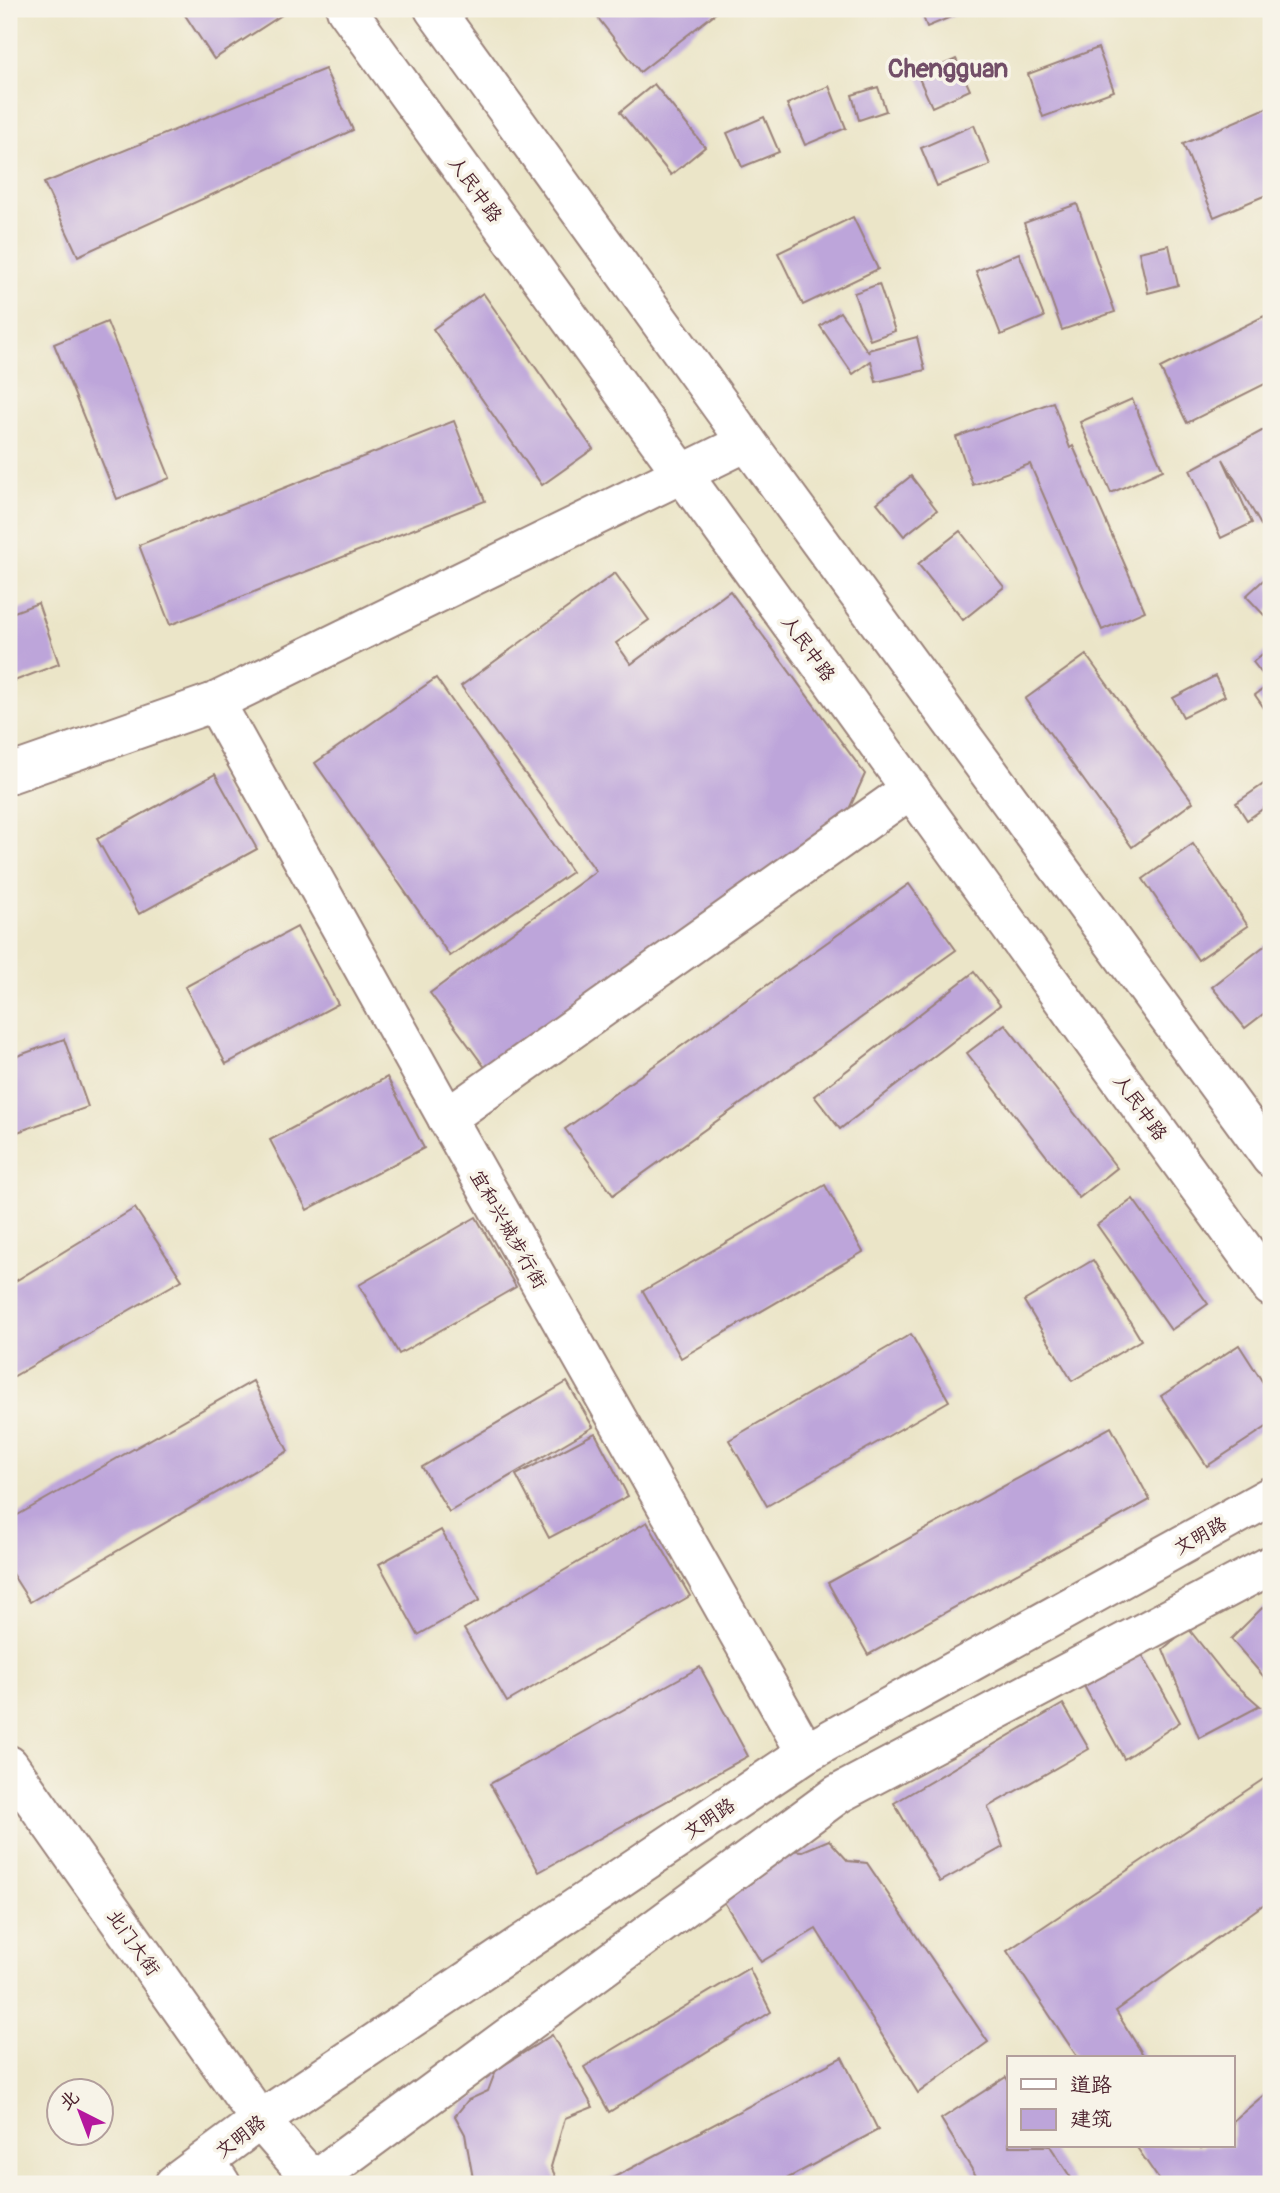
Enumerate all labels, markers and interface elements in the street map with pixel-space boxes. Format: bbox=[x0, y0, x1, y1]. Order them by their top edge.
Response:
district label: Chengguan bbox=[888, 53, 1009, 85]
street label: 人民中路 bbox=[443, 152, 507, 227]
street label: 人民中路 bbox=[776, 611, 840, 686]
street label: 人民中路 bbox=[1108, 1070, 1172, 1145]
street label: 宜和兴城步行街 bbox=[464, 1166, 552, 1293]
street label: 文明路 bbox=[1170, 1512, 1231, 1560]
street label: 文明路 bbox=[679, 1793, 740, 1845]
street label: 北门大街 bbox=[102, 1905, 165, 1981]
legend bbox=[1007, 2056, 1234, 2148]
text: 道路 bbox=[1070, 2072, 1112, 2099]
north arrow bbox=[46, 2078, 116, 2148]
text: 北 bbox=[54, 2085, 84, 2115]
text: 建筑 bbox=[1070, 2106, 1112, 2133]
street label: 文明路 bbox=[211, 2110, 271, 2164]

